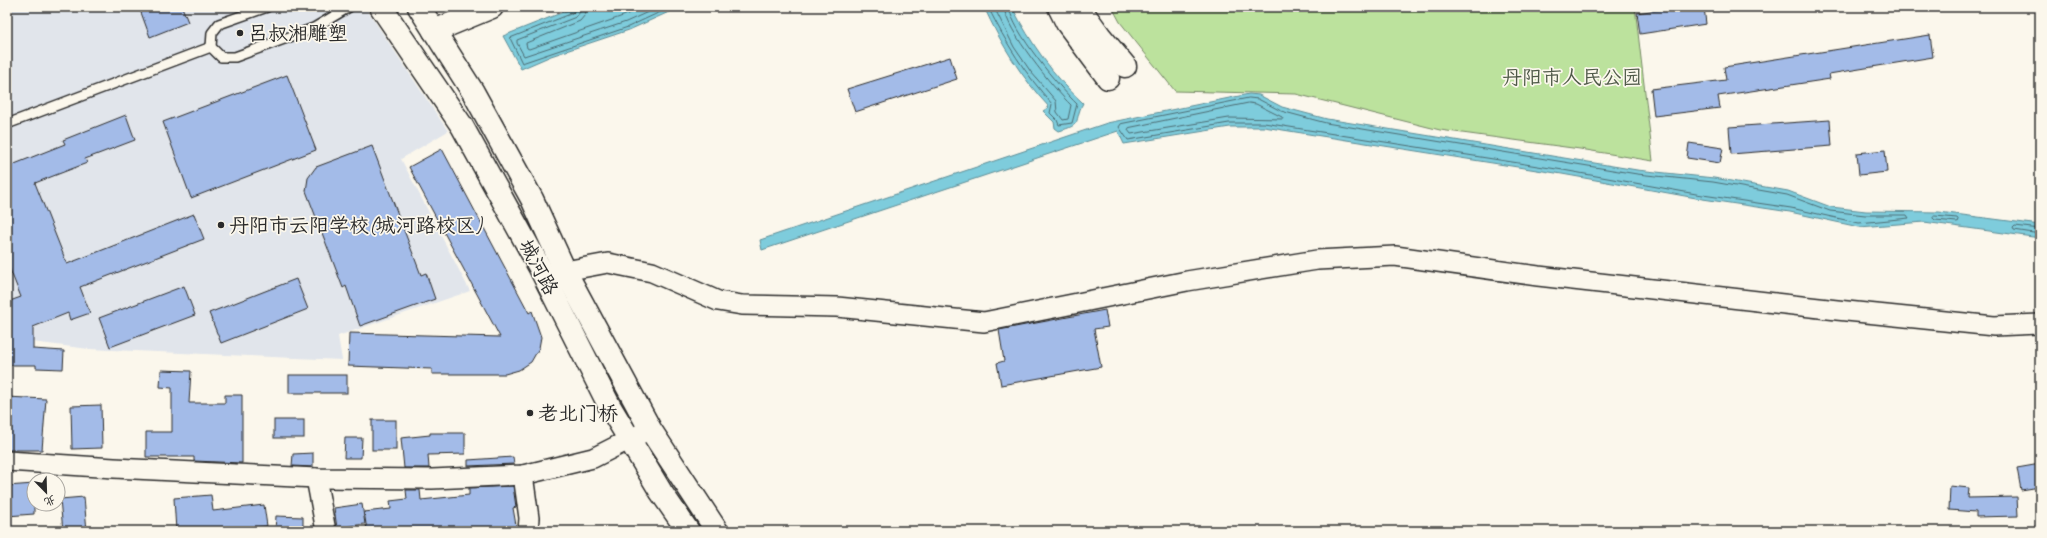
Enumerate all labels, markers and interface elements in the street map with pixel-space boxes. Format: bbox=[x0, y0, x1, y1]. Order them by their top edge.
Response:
place label: 吕叔湘雕塑 bbox=[248, 21, 348, 46]
marker: 吕叔湘雕塑 bbox=[235, 28, 245, 38]
park label: 丹阳市人民公园 bbox=[1502, 65, 1642, 90]
place label: 丹阳市云阳学校(城河路校区) bbox=[229, 213, 484, 238]
marker: 丹阳市云阳学校(城河路校区) bbox=[216, 220, 226, 230]
street label: 城河路 bbox=[513, 235, 564, 300]
place label: 老北门桥 bbox=[538, 401, 618, 426]
marker: 老北门桥 bbox=[525, 408, 535, 418]
north arrow bbox=[26, 472, 66, 512]
text: 北 bbox=[42, 493, 58, 510]

